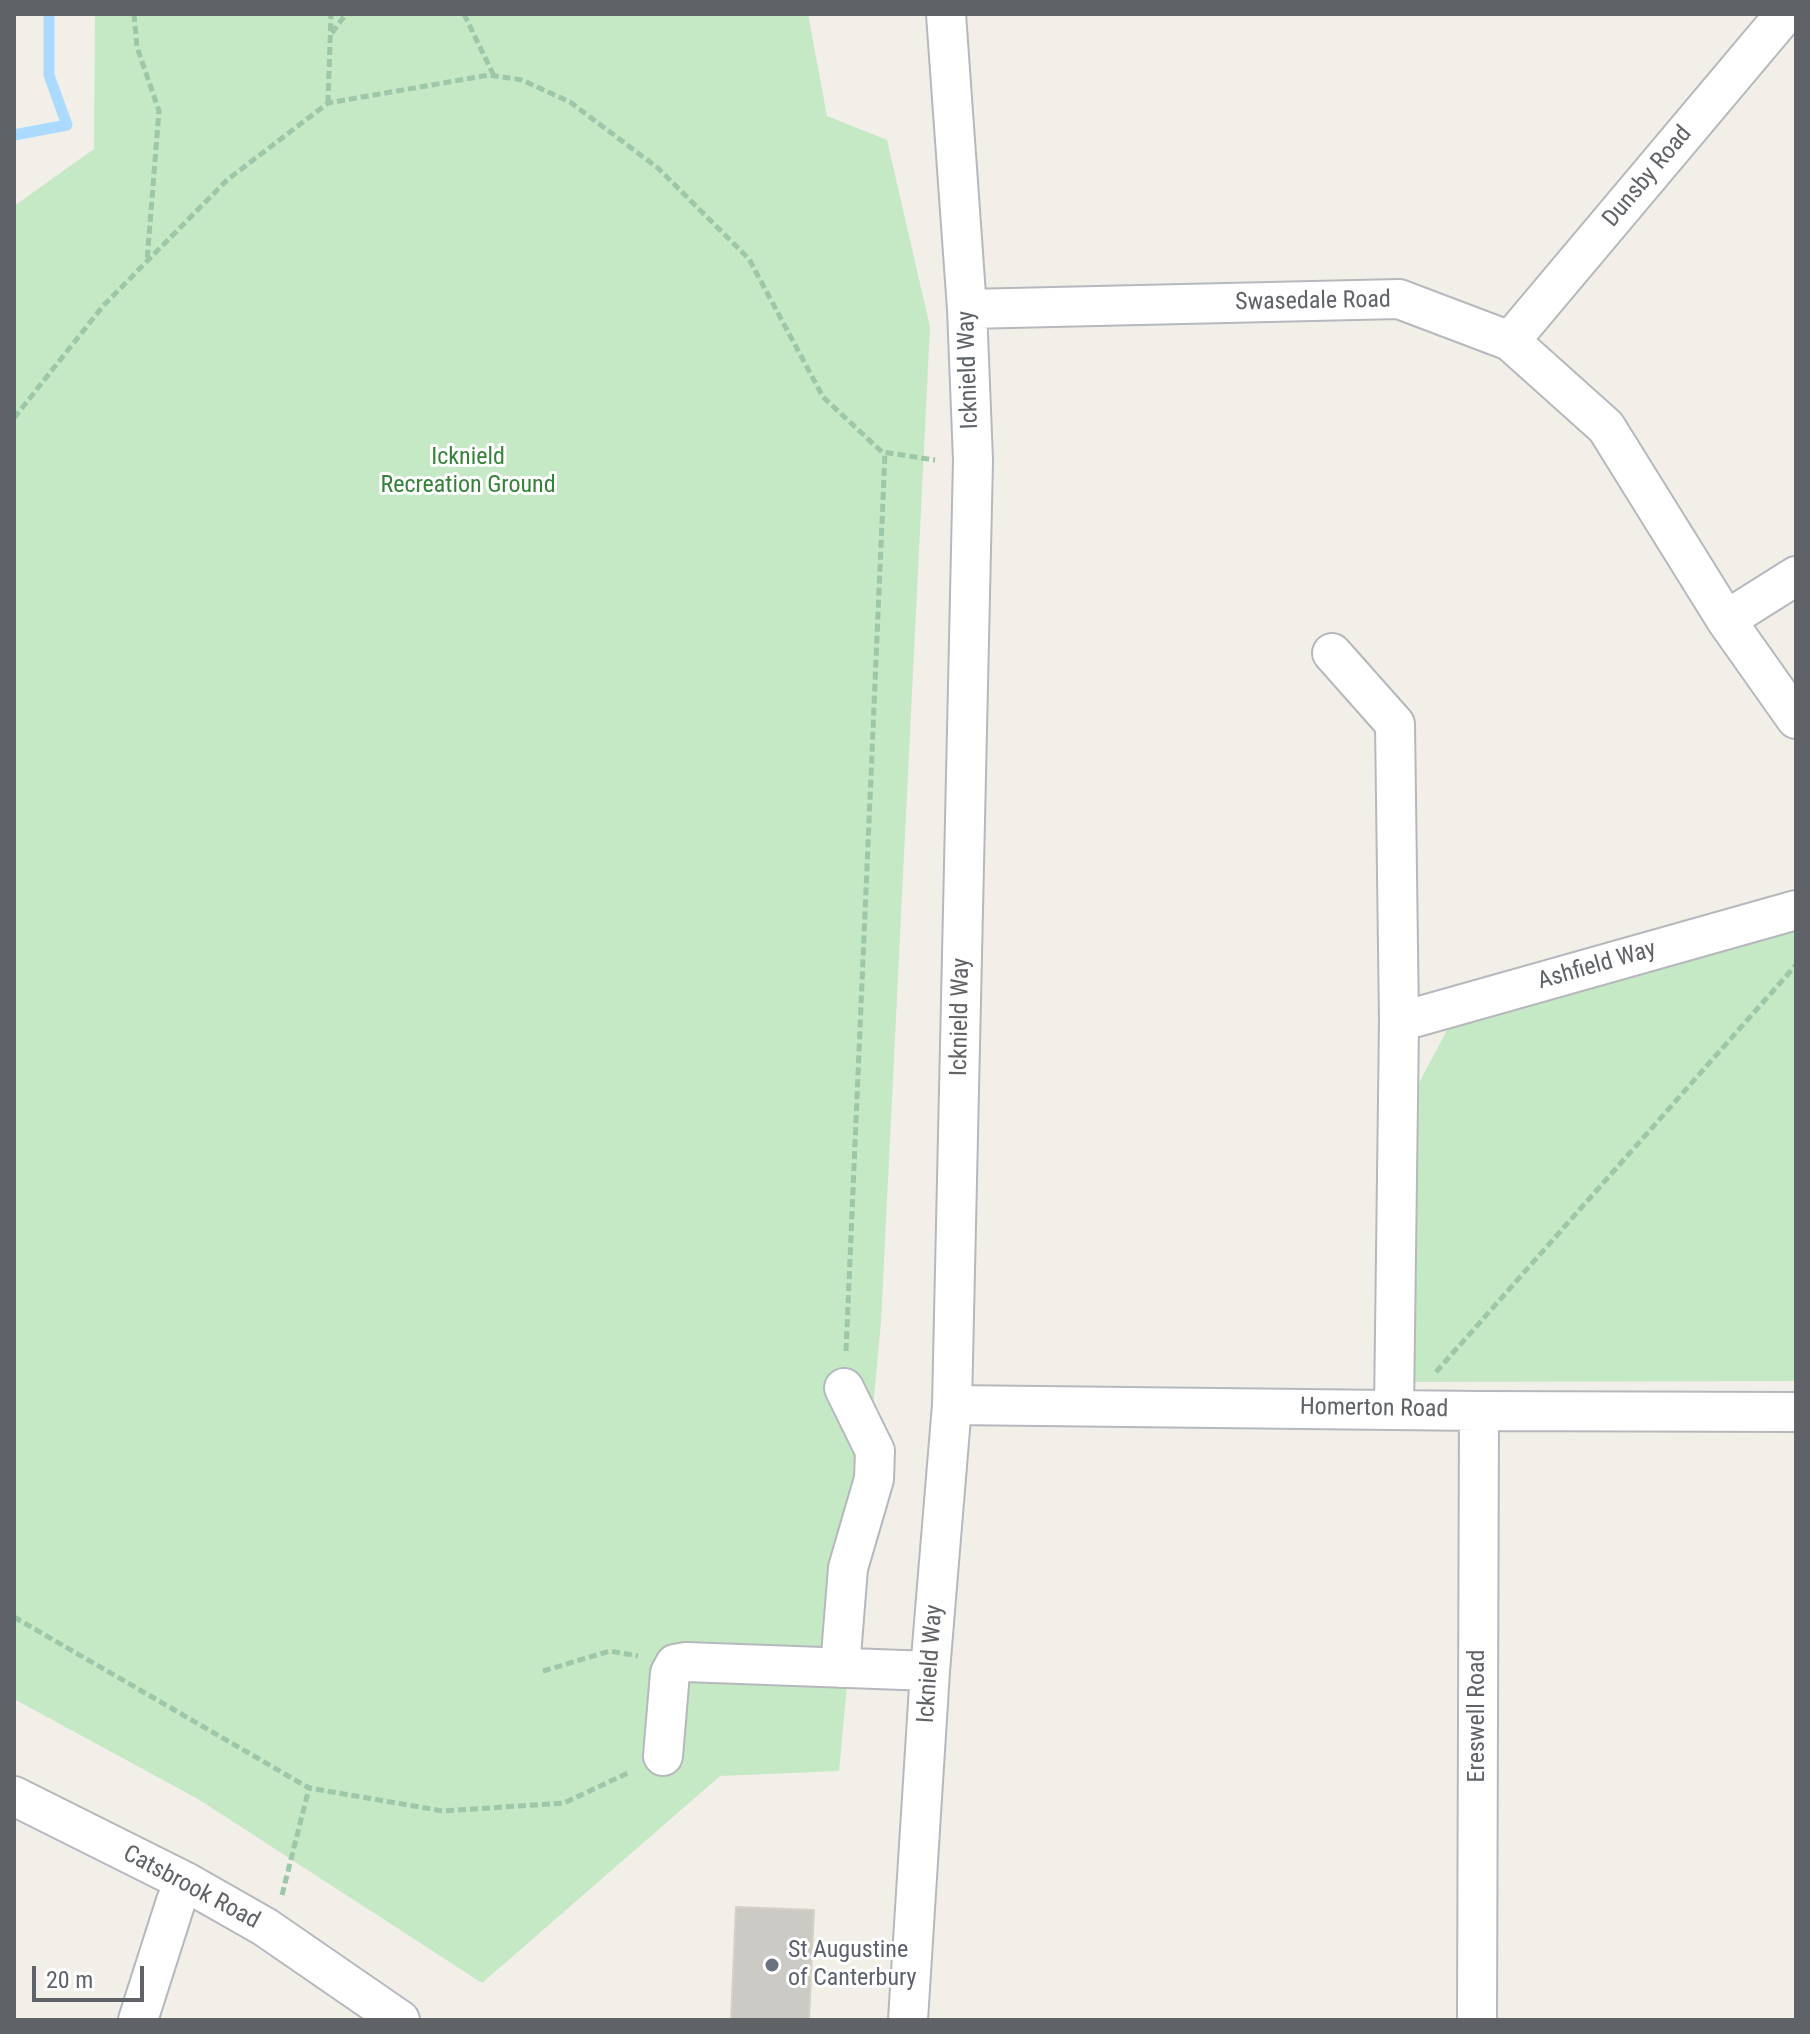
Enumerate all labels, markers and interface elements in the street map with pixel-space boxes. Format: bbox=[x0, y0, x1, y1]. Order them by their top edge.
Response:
street label: Dunsby Road bbox=[1597, 121, 1699, 233]
street label: Swasedale Road bbox=[1235, 286, 1391, 318]
street label: Icknield Way bbox=[953, 310, 985, 430]
park label: Icknield Recreation Ground bbox=[380, 444, 556, 500]
street label: Ashfield Way bbox=[1535, 935, 1659, 997]
street label: Icknield Way bbox=[946, 958, 976, 1076]
street label: Homerton Road bbox=[1300, 1393, 1448, 1425]
street label: Icknield Way bbox=[913, 1604, 949, 1724]
street label: Ereswell Road bbox=[1464, 1650, 1492, 1782]
street label: Catsbrook Road bbox=[118, 1840, 264, 1936]
place label: St Augustine of Canterbury bbox=[788, 1937, 916, 1993]
scale bar bbox=[36, 1950, 148, 2000]
marker: St Augustine of Canterbury bbox=[763, 1956, 781, 1974]
text: 20 m bbox=[46, 1966, 93, 1994]

